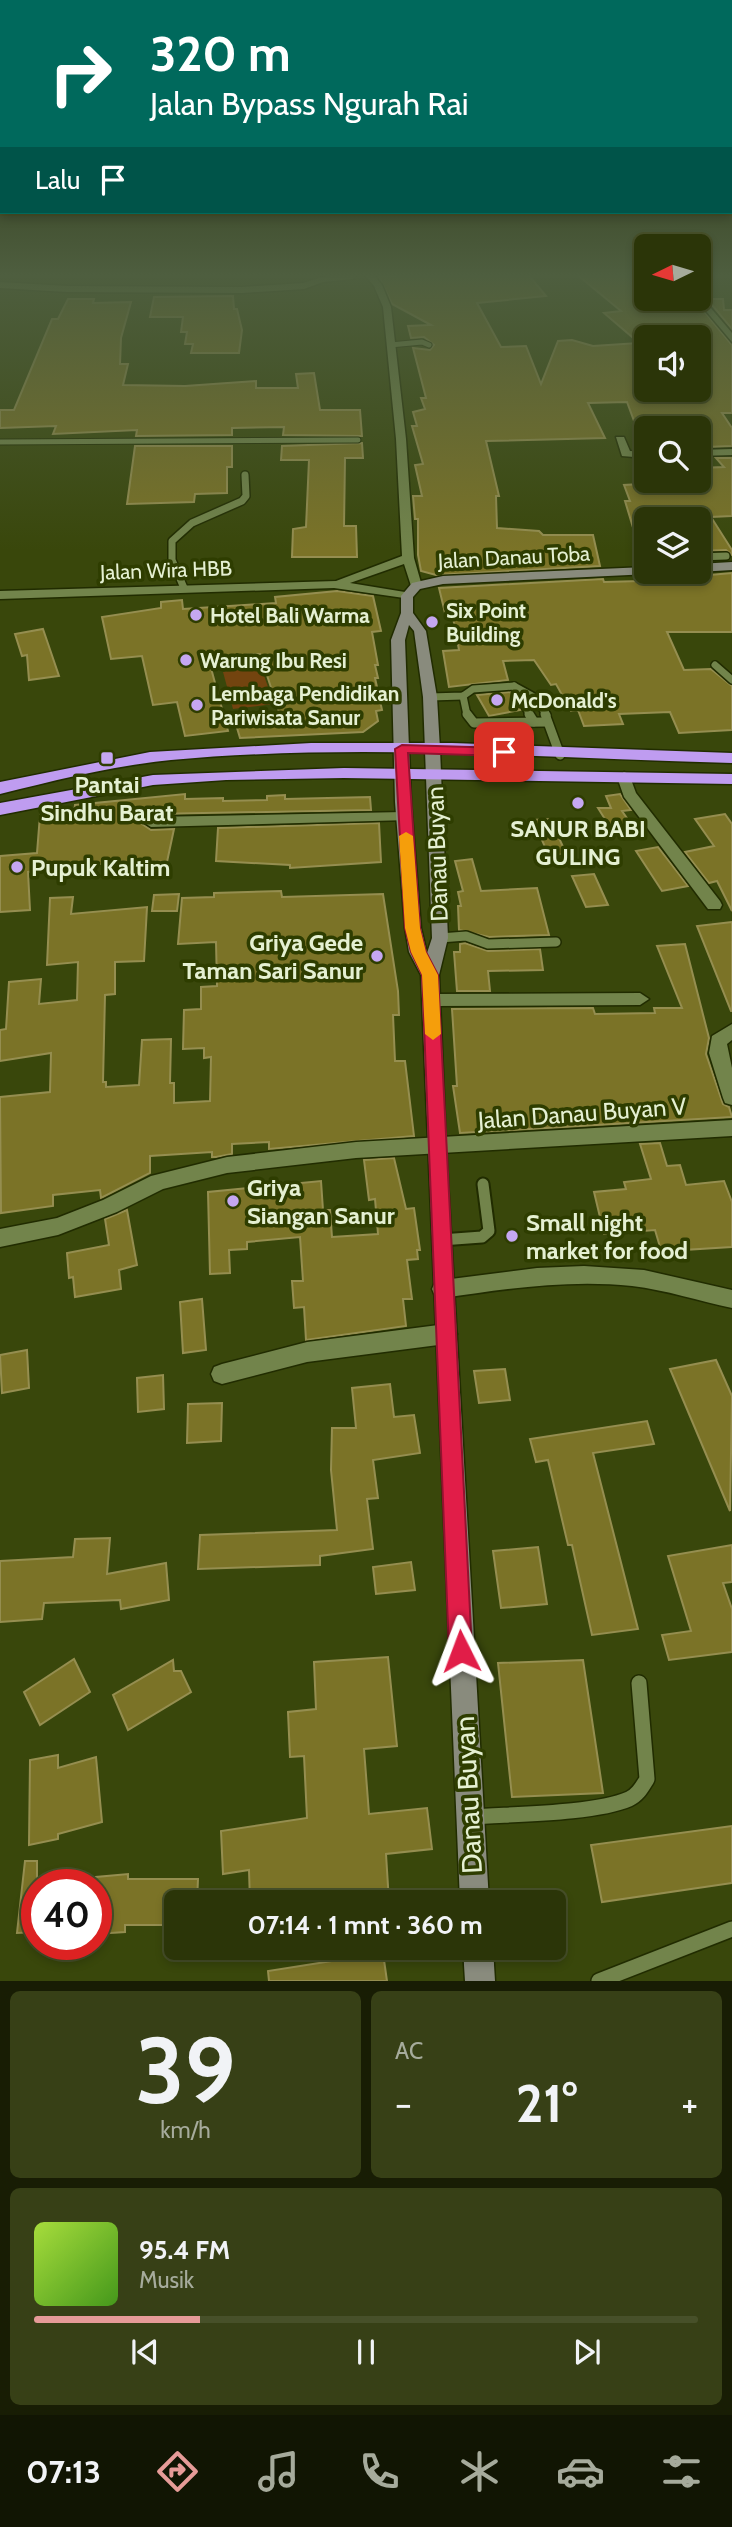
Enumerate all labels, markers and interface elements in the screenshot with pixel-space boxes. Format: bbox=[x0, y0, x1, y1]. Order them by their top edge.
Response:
text: 320 m bbox=[150, 24, 291, 83]
icon: right bbox=[35, 28, 126, 119]
text: Jalan Bypass Ngurah Rai bbox=[150, 84, 469, 123]
icon: arrive bbox=[94, 161, 132, 199]
text: Lalu bbox=[35, 164, 80, 196]
north arrow bbox=[634, 234, 710, 312]
map controls bbox=[634, 234, 711, 584]
button: sound bbox=[634, 325, 711, 402]
button: search bbox=[634, 416, 711, 493]
button: layers bbox=[634, 507, 711, 584]
street label: Jalan Danau Toba bbox=[436, 541, 591, 574]
street label: Jalan Wira HBB bbox=[99, 555, 232, 585]
place label: Six Point Building bbox=[446, 598, 526, 647]
place label: Hotel Bali Warma bbox=[210, 603, 370, 628]
marker: Hotel Bali Warma bbox=[188, 607, 204, 623]
marker: Six Point Building bbox=[424, 614, 440, 630]
place label: Warung Ibu Resi bbox=[200, 648, 347, 673]
marker: Warung Ibu Resi bbox=[178, 652, 194, 668]
place label: Lembaga Pendidikan Pariwisata Sanur bbox=[211, 681, 399, 730]
place label: McDonald's bbox=[511, 688, 617, 713]
marker: McDonald's bbox=[489, 692, 505, 708]
marker: Lembaga Pendidikan Pariwisata Sanur bbox=[189, 697, 205, 713]
pin bbox=[474, 722, 534, 782]
icon: arrive bbox=[485, 733, 523, 771]
marker: Pantai Sindhu Barat bbox=[99, 750, 115, 766]
place label: Pantai Sindhu Barat bbox=[40, 770, 174, 827]
street label: Danau Buyan bbox=[420, 786, 454, 922]
marker: SANUR BABI GULING bbox=[570, 795, 586, 811]
place label: SANUR BABI GULING bbox=[510, 814, 646, 871]
place label: Pupuk Kaltim bbox=[31, 853, 170, 882]
marker: Pupuk Kaltim bbox=[9, 859, 25, 875]
place label: Griya Gede Taman Sari Sanur bbox=[182, 928, 363, 985]
marker: Griya Gede Taman Sari Sanur bbox=[369, 948, 385, 964]
street label: Jalan Danau Buyan V bbox=[476, 1091, 688, 1135]
place label: Griya Siangan Sanur bbox=[247, 1173, 395, 1230]
marker: Griya Siangan Sanur bbox=[225, 1193, 241, 1209]
place label: Small night market for food bbox=[526, 1208, 688, 1265]
marker: Small night market for food bbox=[504, 1228, 520, 1244]
position arrow bbox=[424, 1614, 498, 1688]
street label: Danau Buyan bbox=[447, 1715, 489, 1875]
speed limit sign: 40 bbox=[21, 1869, 112, 1960]
text: 07:14 · 1 mnt · 360 m bbox=[247, 1909, 483, 1941]
text: 39 bbox=[135, 2015, 236, 2126]
text: AC bbox=[395, 2037, 423, 2065]
text: 21° bbox=[516, 2072, 577, 2135]
text: − bbox=[395, 2080, 412, 2127]
text: + bbox=[681, 2080, 698, 2127]
text: km/h bbox=[160, 2116, 211, 2144]
text: 95.4 FM bbox=[139, 2234, 230, 2266]
text: Musik bbox=[139, 2266, 194, 2294]
icon: previous bbox=[126, 2333, 164, 2371]
icon: pause bbox=[347, 2333, 385, 2371]
icon: next bbox=[568, 2333, 606, 2371]
icon: directions bbox=[153, 2447, 202, 2496]
icon: music bbox=[254, 2447, 303, 2496]
icon: phone bbox=[355, 2447, 404, 2496]
icon: climate bbox=[455, 2447, 504, 2496]
icon: car bbox=[556, 2447, 605, 2496]
icon: filters bbox=[657, 2447, 706, 2496]
text: 07:13 bbox=[26, 2452, 101, 2491]

